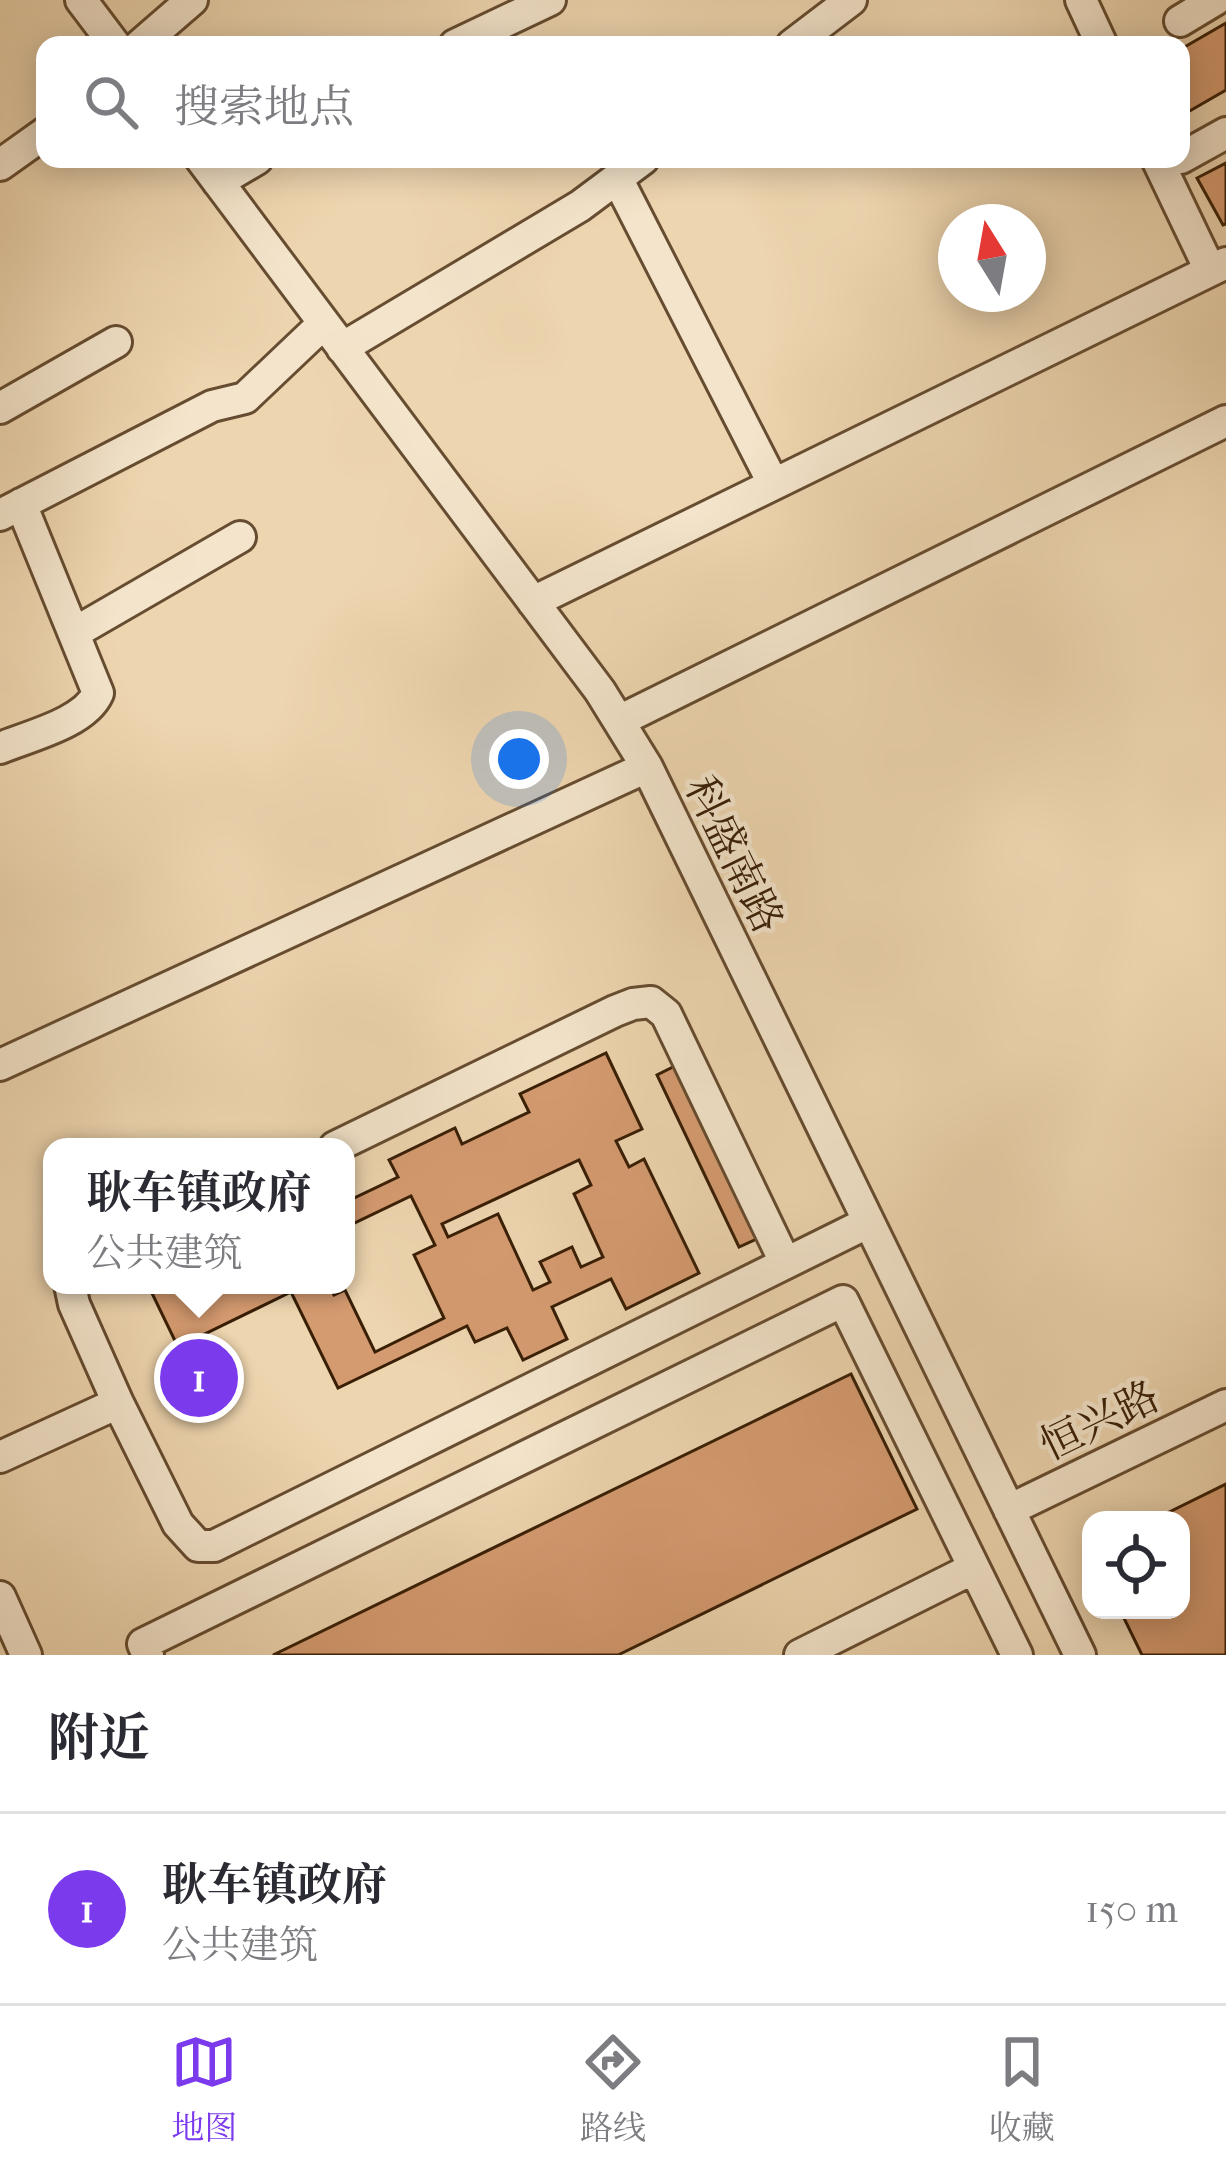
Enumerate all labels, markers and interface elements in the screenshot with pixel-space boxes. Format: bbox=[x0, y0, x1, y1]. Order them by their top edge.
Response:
search box bbox=[36, 36, 1190, 168]
icon: search bbox=[78, 69, 144, 135]
text: 搜索地点 bbox=[174, 81, 354, 134]
north arrow bbox=[938, 204, 1046, 312]
your location bbox=[489, 729, 549, 789]
street label: 科盛南路 bbox=[675, 768, 792, 941]
popup bbox=[43, 1138, 355, 1294]
text: 耿车镇政府 bbox=[86, 1167, 312, 1220]
text: 公共建筑 bbox=[86, 1230, 243, 1276]
pin: 1 bbox=[160, 1333, 238, 1423]
street label: 恒兴路 bbox=[1032, 1372, 1167, 1471]
map controls bbox=[1082, 1511, 1190, 1619]
button: locate bbox=[1082, 1511, 1190, 1619]
text: 附近 bbox=[48, 1708, 150, 1768]
text: 耿车镇政府 bbox=[162, 1859, 387, 1912]
text: 1 bbox=[80, 1886, 94, 1932]
text: 150 m bbox=[1085, 1886, 1178, 1932]
text: 公共建筑 bbox=[162, 1922, 318, 1968]
tab: 地图 bbox=[171, 2029, 237, 2148]
tab: 路线 bbox=[580, 2029, 646, 2148]
tab: 收藏 bbox=[989, 2029, 1055, 2148]

